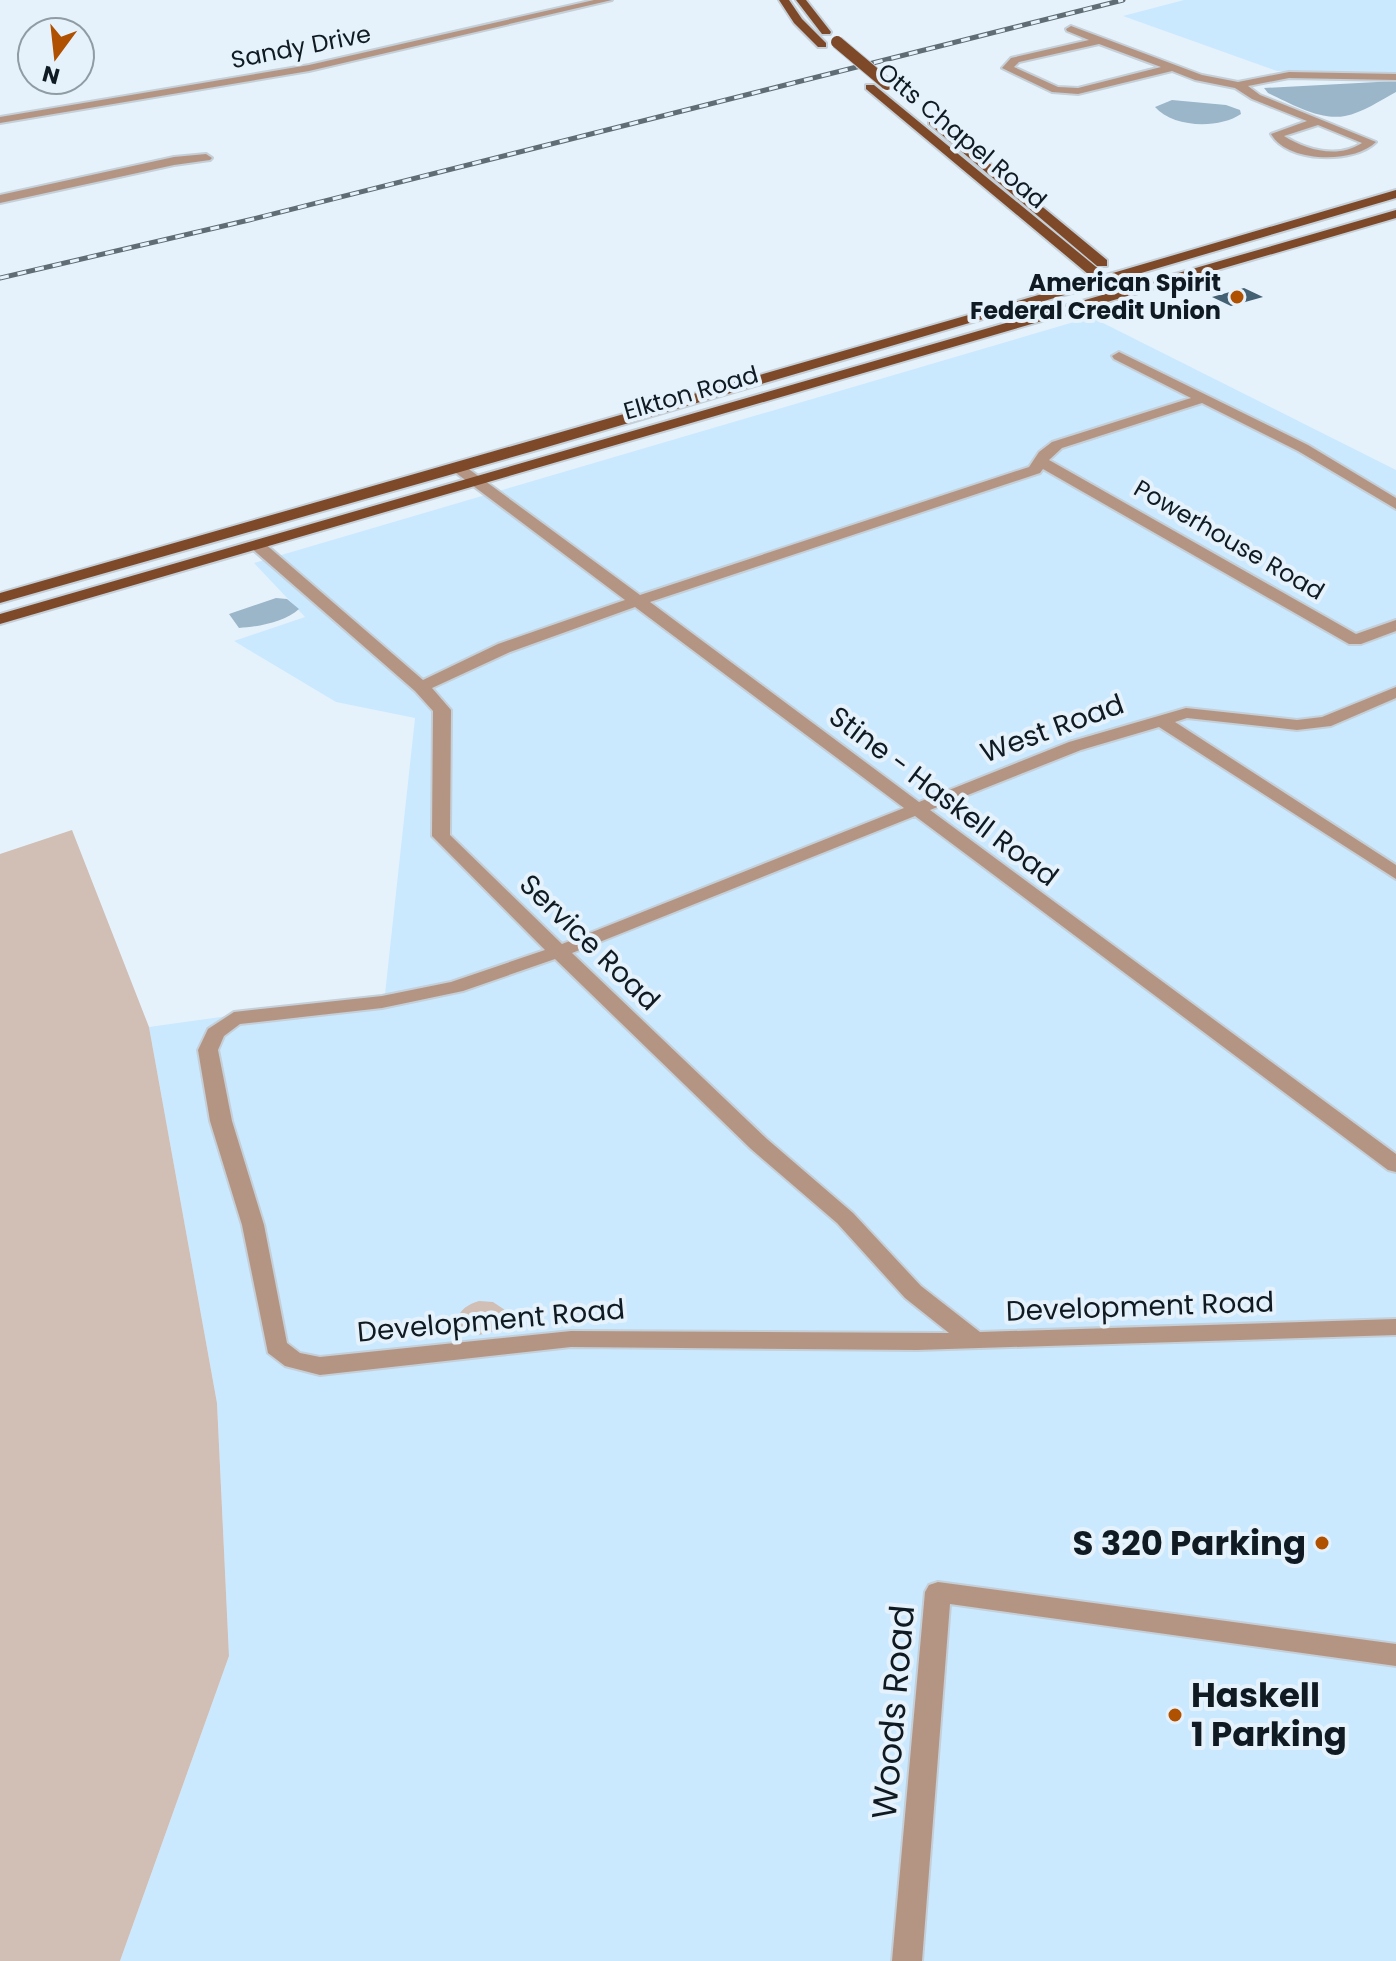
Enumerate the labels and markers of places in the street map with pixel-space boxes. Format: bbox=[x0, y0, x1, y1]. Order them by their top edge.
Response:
place label: American Spirit Federal Credit Union bbox=[970, 266, 1221, 327]
marker: American Spirit Federal Credit Union bbox=[1228, 288, 1246, 306]
place label: S 320 Parking bbox=[1073, 1519, 1306, 1567]
marker: S 320 Parking bbox=[1313, 1534, 1331, 1552]
place label: Haskell 1 Parking bbox=[1191, 1671, 1347, 1758]
marker: Haskell 1 Parking bbox=[1166, 1706, 1184, 1724]

